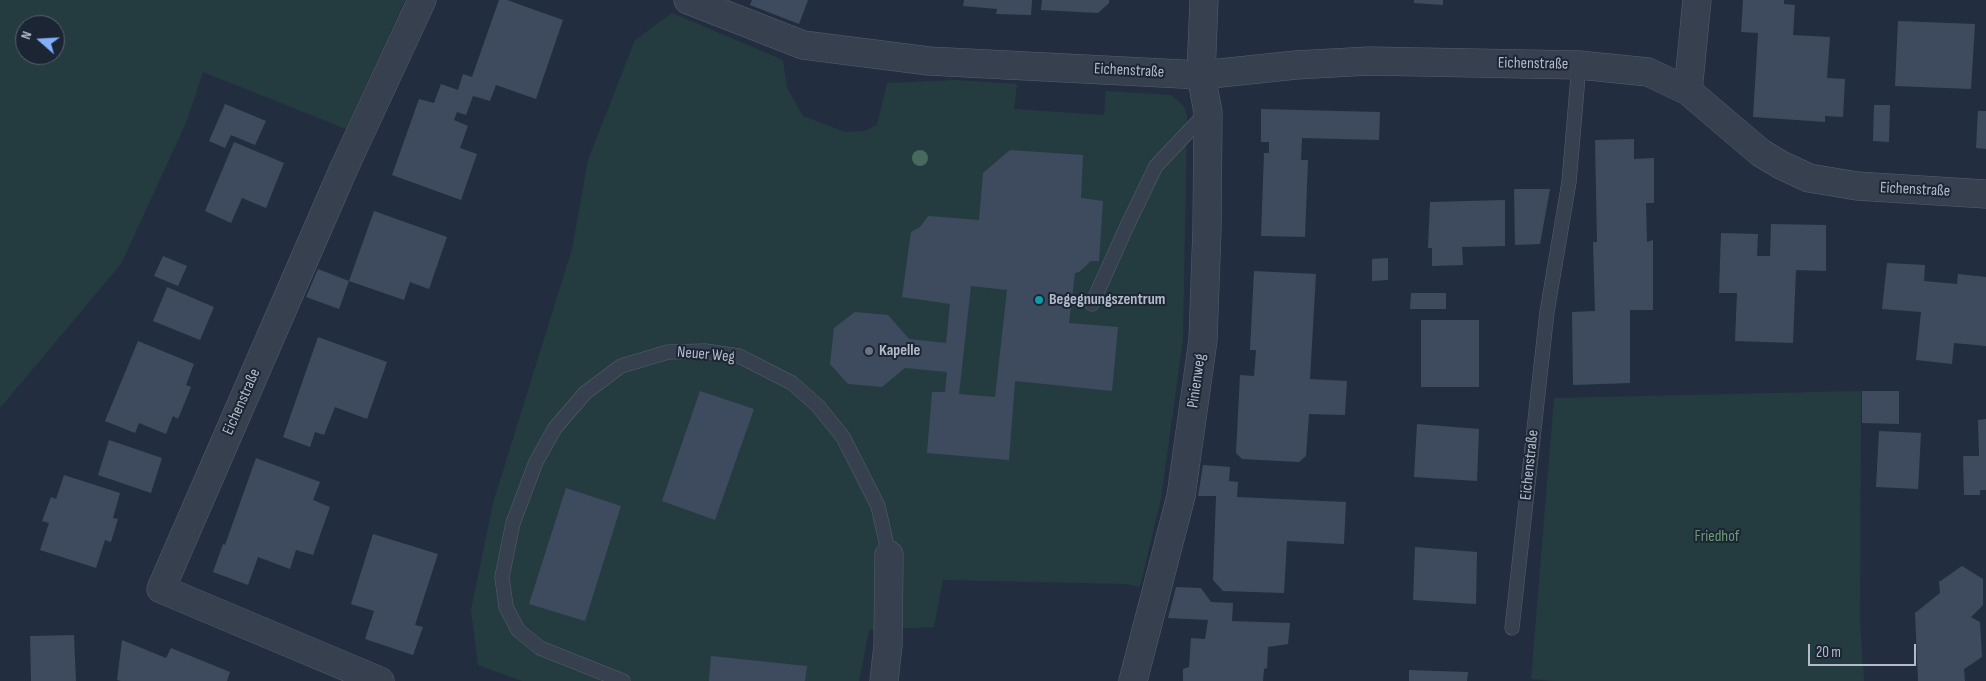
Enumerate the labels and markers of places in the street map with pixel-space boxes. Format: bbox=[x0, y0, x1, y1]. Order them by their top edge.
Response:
place label: Begegnungszentrum bbox=[1049, 290, 1165, 310]
marker: Begegnungszentrum bbox=[1033, 294, 1045, 306]
place label: Kapelle bbox=[879, 341, 920, 361]
marker: Kapelle bbox=[863, 345, 875, 357]

